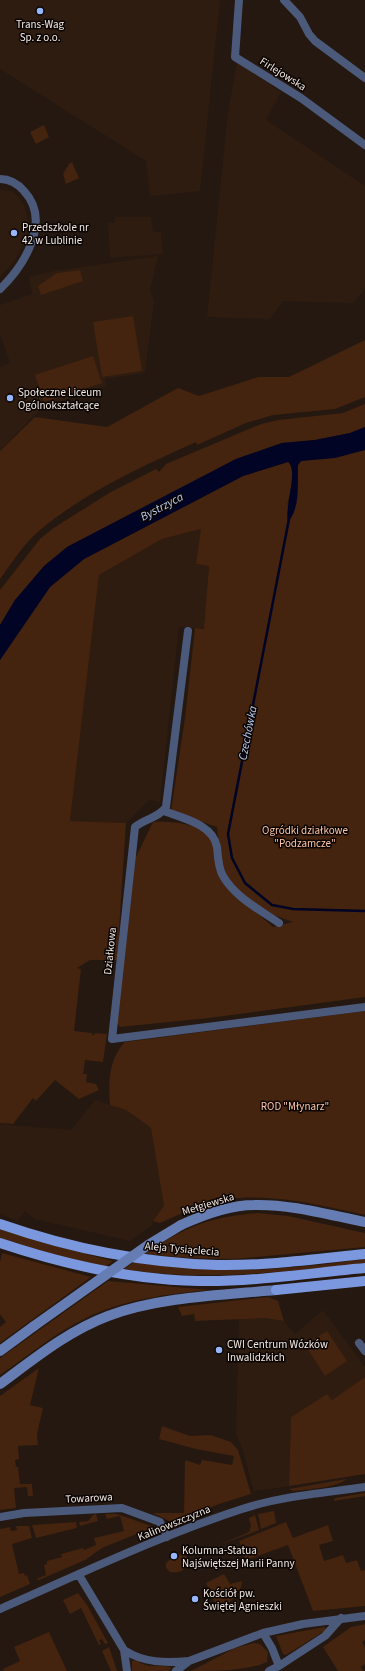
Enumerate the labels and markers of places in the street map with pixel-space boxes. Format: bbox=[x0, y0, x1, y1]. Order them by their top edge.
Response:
marker: Trans-Wag Sp. z o.o. bbox=[35, 6, 45, 16]
place label: Trans-Wag Sp. z o.o. bbox=[16, 17, 64, 45]
place label: Przedszkole nr 42 w Lublinie bbox=[22, 220, 89, 248]
marker: Przedszkole nr 42 w Lublinie bbox=[9, 228, 19, 238]
place label: Społeczne Liceum Ogólnokształcące bbox=[18, 385, 101, 413]
marker: Społeczne Liceum Ogólnokształcące bbox=[5, 393, 15, 403]
place label: CWI Centrum Wózków Inwalidzkich bbox=[227, 1337, 328, 1365]
marker: CWI Centrum Wózków Inwalidzkich bbox=[214, 1345, 224, 1355]
place label: Kolumna-Statua Najświętszej Marii Panny bbox=[182, 1543, 295, 1571]
marker: Kolumna-Statua Najświętszej Marii Panny bbox=[169, 1551, 179, 1561]
place label: Kościół pw. Świętej Agnieszki bbox=[203, 1586, 282, 1614]
marker: Kościół pw. Świętej Agnieszki bbox=[190, 1594, 200, 1604]

